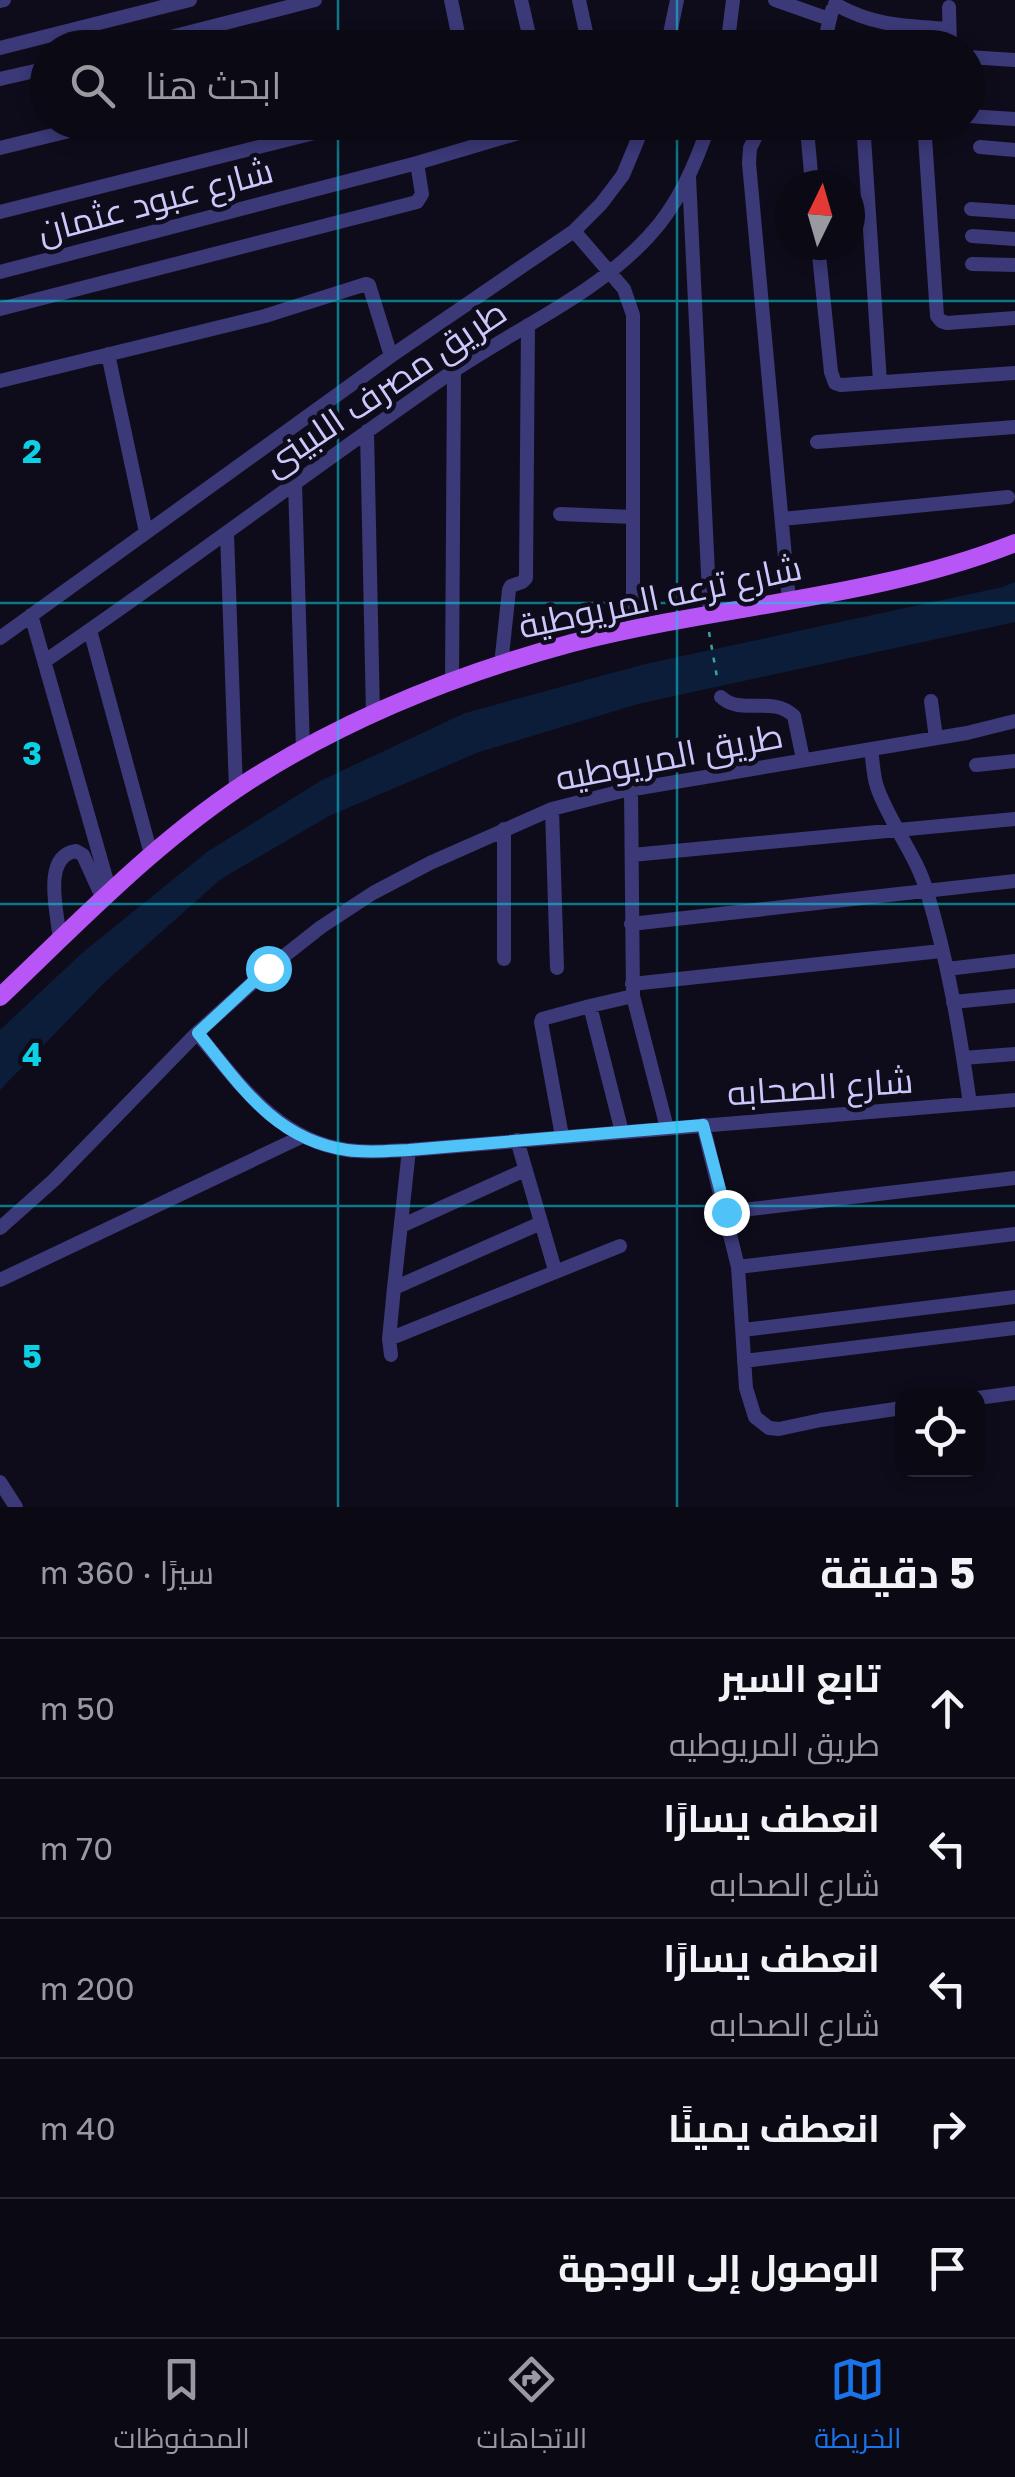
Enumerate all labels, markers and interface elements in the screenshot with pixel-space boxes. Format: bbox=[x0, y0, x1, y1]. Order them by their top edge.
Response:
search box bbox=[30, 30, 985, 140]
icon: search bbox=[65, 58, 120, 113]
text: ابحث هنا bbox=[145, 62, 281, 107]
street label: شارع عبود عثمان bbox=[33, 148, 278, 254]
north arrow bbox=[775, 170, 865, 260]
street label: طريق مصرف اللبينى bbox=[254, 290, 515, 486]
text: 2 bbox=[22, 432, 42, 470]
street label: شارع ترعه المريوطية bbox=[515, 546, 806, 649]
street label: طريق المريوطيه bbox=[552, 713, 787, 801]
text: 3 bbox=[22, 734, 42, 772]
route start bbox=[246, 946, 292, 992]
text: 4 bbox=[22, 1035, 42, 1073]
street label: شارع الصحابه bbox=[726, 1059, 915, 1116]
route end bbox=[704, 1190, 750, 1236]
text: 5 bbox=[22, 1337, 42, 1375]
map controls bbox=[895, 1387, 985, 1477]
button: locate bbox=[895, 1387, 985, 1477]
text: 5 دقيقة bbox=[820, 1547, 975, 1597]
text: سيرًا · 360 m bbox=[40, 1553, 214, 1591]
text: تابع السير bbox=[719, 1655, 880, 1700]
icon: ahead bbox=[920, 1681, 975, 1736]
text: 50 m bbox=[40, 1689, 115, 1727]
text: طريق المريوطيه bbox=[669, 1725, 880, 1763]
text: انعطف يسارًا bbox=[663, 1795, 880, 1840]
icon: left bbox=[920, 1821, 975, 1876]
text: 70 m bbox=[40, 1829, 113, 1867]
text: شارع الصحابه bbox=[710, 1865, 880, 1903]
text: انعطف يسارًا bbox=[663, 1935, 880, 1980]
icon: left bbox=[920, 1961, 975, 2016]
text: 200 m bbox=[40, 1969, 135, 2007]
text: شارع الصحابه bbox=[710, 2005, 880, 2043]
icon: right bbox=[920, 2101, 975, 2156]
text: انعطف يمينًا bbox=[668, 2105, 880, 2150]
text: 40 m bbox=[40, 2109, 116, 2147]
icon: arrive bbox=[920, 2241, 975, 2296]
text: الوصول إلى الوجهة bbox=[558, 2245, 880, 2290]
tab: المحفوظات bbox=[113, 2352, 250, 2464]
tab: الاتجاهات bbox=[477, 2352, 587, 2464]
tab: الخريطة bbox=[814, 2352, 902, 2464]

